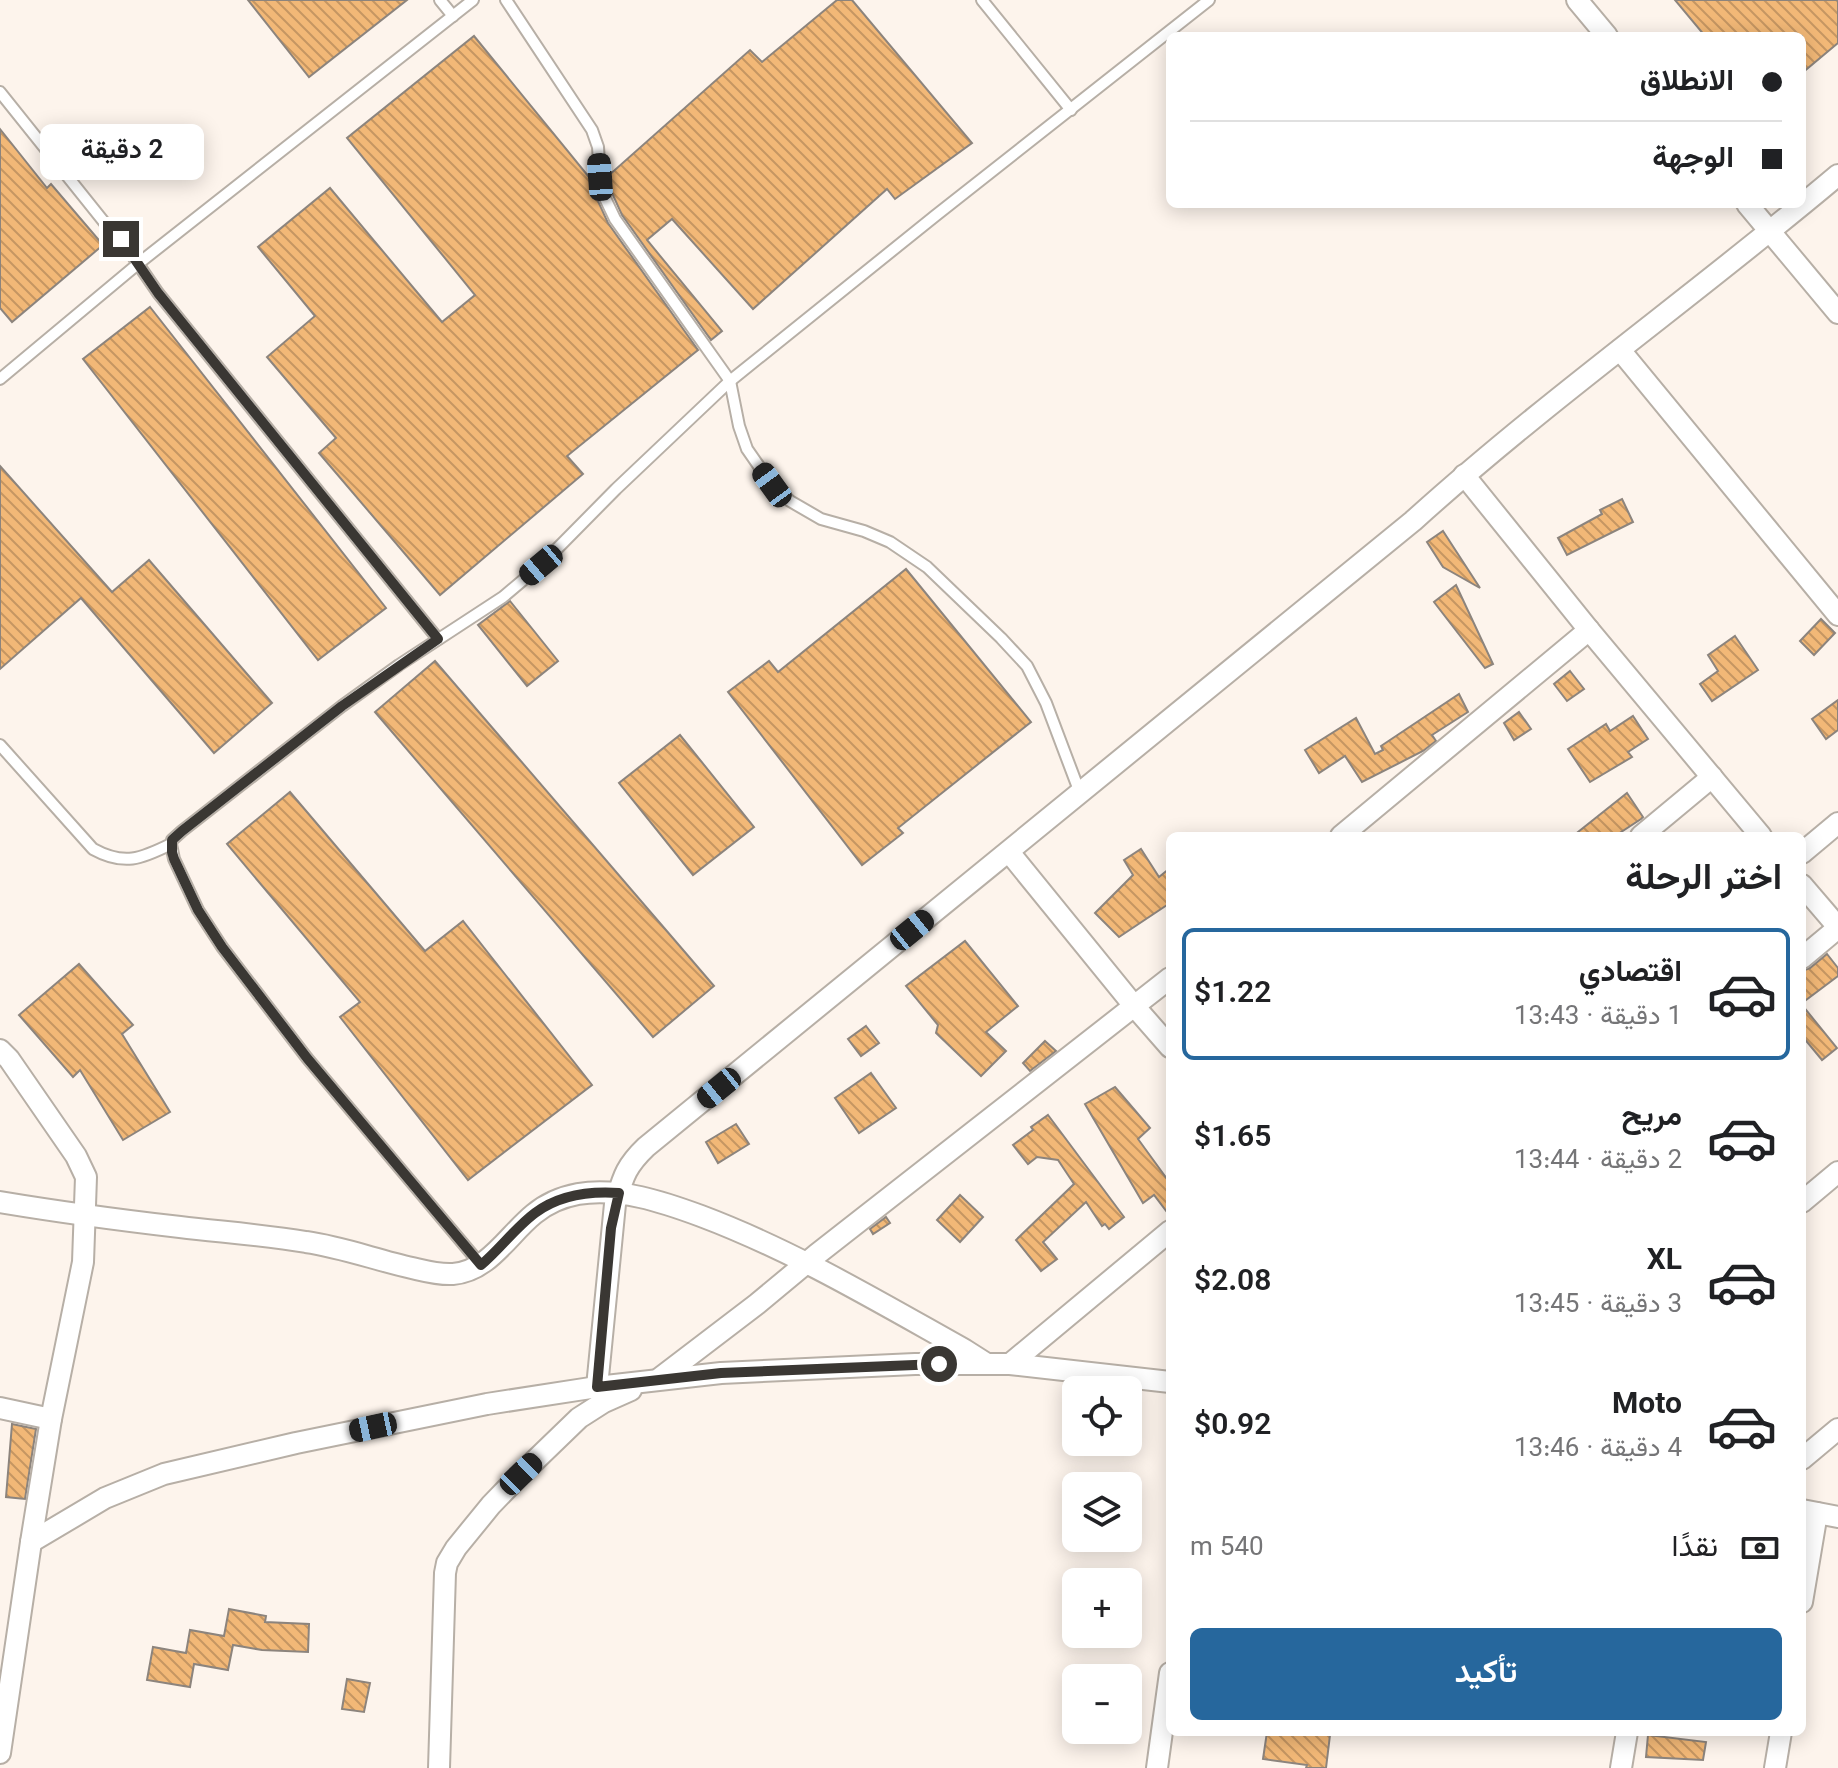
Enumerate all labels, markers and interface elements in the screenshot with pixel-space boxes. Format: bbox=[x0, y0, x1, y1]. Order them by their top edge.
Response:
text: الانطلاق bbox=[1640, 59, 1734, 106]
callout: 2 دقيقة bbox=[39, 123, 203, 179]
text: 2 دقيقة bbox=[81, 131, 163, 172]
text: الوجهة bbox=[1652, 136, 1734, 183]
car bbox=[586, 152, 614, 202]
route end bbox=[103, 221, 139, 257]
car bbox=[748, 459, 796, 511]
car bbox=[515, 540, 567, 590]
text: اختر الرحلة bbox=[1625, 852, 1782, 908]
car bbox=[886, 906, 938, 954]
text: اقتصادي bbox=[1579, 950, 1682, 997]
icon: car bbox=[1706, 958, 1778, 1030]
text: $1.22 bbox=[1194, 971, 1271, 1018]
text: 1 دقيقة · 13:43 bbox=[1514, 997, 1682, 1038]
car bbox=[693, 1064, 745, 1112]
text: مريح bbox=[1622, 1094, 1682, 1141]
icon: car bbox=[1706, 1102, 1778, 1174]
text: $1.65 bbox=[1194, 1115, 1271, 1162]
text: 2 دقيقة · 13:44 bbox=[1514, 1141, 1682, 1182]
text: XL bbox=[1647, 1238, 1682, 1285]
icon: car bbox=[1706, 1246, 1778, 1318]
text: $2.08 bbox=[1194, 1259, 1271, 1306]
text: 3 دقيقة · 13:45 bbox=[1514, 1285, 1682, 1326]
route start bbox=[921, 1346, 957, 1382]
map controls bbox=[1062, 1376, 1142, 1744]
button: locate bbox=[1062, 1376, 1142, 1456]
text: Moto bbox=[1612, 1382, 1682, 1429]
icon: car bbox=[1706, 1390, 1778, 1462]
text: $0.92 bbox=[1194, 1403, 1271, 1450]
car bbox=[347, 1410, 399, 1444]
text: 4 دقيقة · 13:46 bbox=[1514, 1429, 1682, 1470]
car bbox=[495, 1449, 547, 1499]
button: layers bbox=[1062, 1472, 1142, 1552]
text: نقدًا bbox=[1672, 1525, 1718, 1572]
icon: cash bbox=[1738, 1526, 1782, 1570]
text: 540 m bbox=[1190, 1528, 1264, 1569]
button: + bbox=[1062, 1568, 1142, 1648]
button: تأكيد bbox=[1190, 1628, 1782, 1720]
button: − bbox=[1062, 1664, 1142, 1744]

